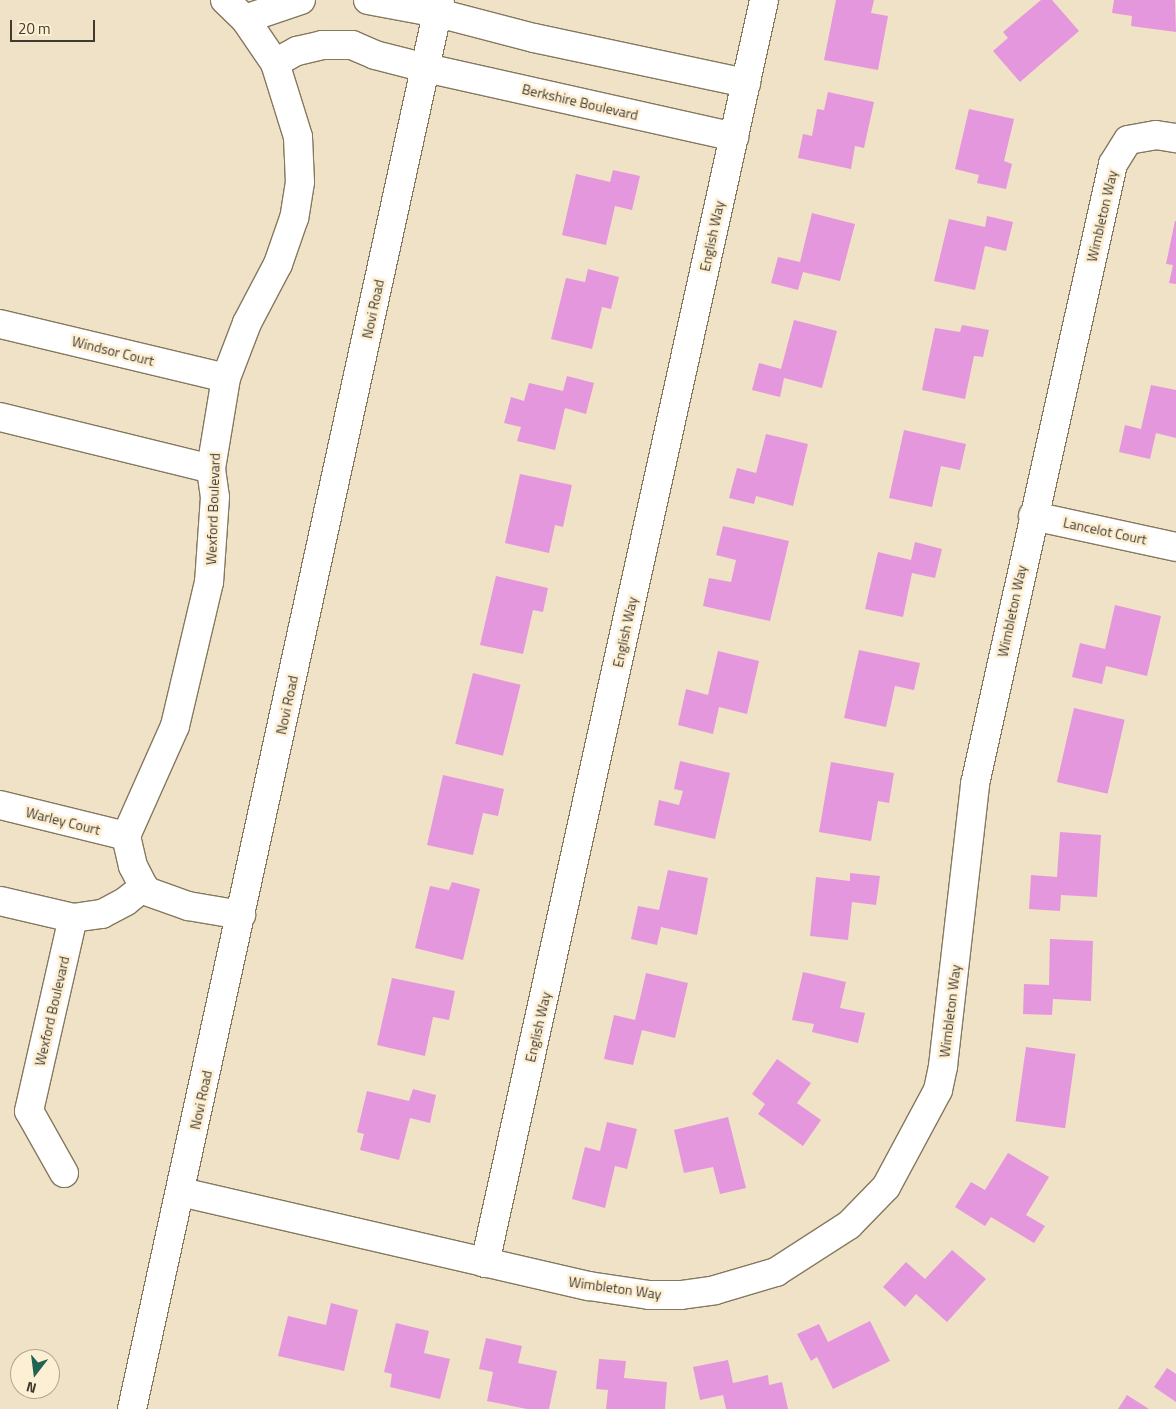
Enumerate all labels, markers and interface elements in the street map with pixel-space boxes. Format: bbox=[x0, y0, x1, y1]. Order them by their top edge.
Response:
scale bar bbox=[12, 10, 98, 42]
text: 20 m bbox=[18, 17, 51, 40]
street label: Berkshire Boulevard bbox=[520, 80, 640, 124]
street label: Wimbleton Way bbox=[1083, 169, 1121, 263]
street label: English Way bbox=[696, 199, 728, 273]
street label: Novi Road bbox=[359, 278, 387, 340]
street label: Windsor Court bbox=[70, 333, 156, 369]
street label: Wexford Boulevard bbox=[203, 453, 223, 565]
street label: Lancelot Court bbox=[1062, 514, 1148, 548]
street label: Wimbleton Way bbox=[994, 563, 1030, 659]
street label: English Way bbox=[609, 595, 641, 669]
street label: Novi Road bbox=[273, 674, 301, 736]
street label: Warley Court bbox=[24, 804, 102, 838]
street label: Wexford Boulevard bbox=[31, 955, 73, 1067]
street label: Wimbleton Way bbox=[936, 964, 964, 1058]
street label: English Way bbox=[522, 990, 554, 1064]
street label: Novi Road bbox=[187, 1069, 215, 1131]
street label: Wimbleton Way bbox=[567, 1273, 663, 1303]
north arrow bbox=[10, 1349, 60, 1399]
text: N bbox=[24, 1377, 39, 1399]

